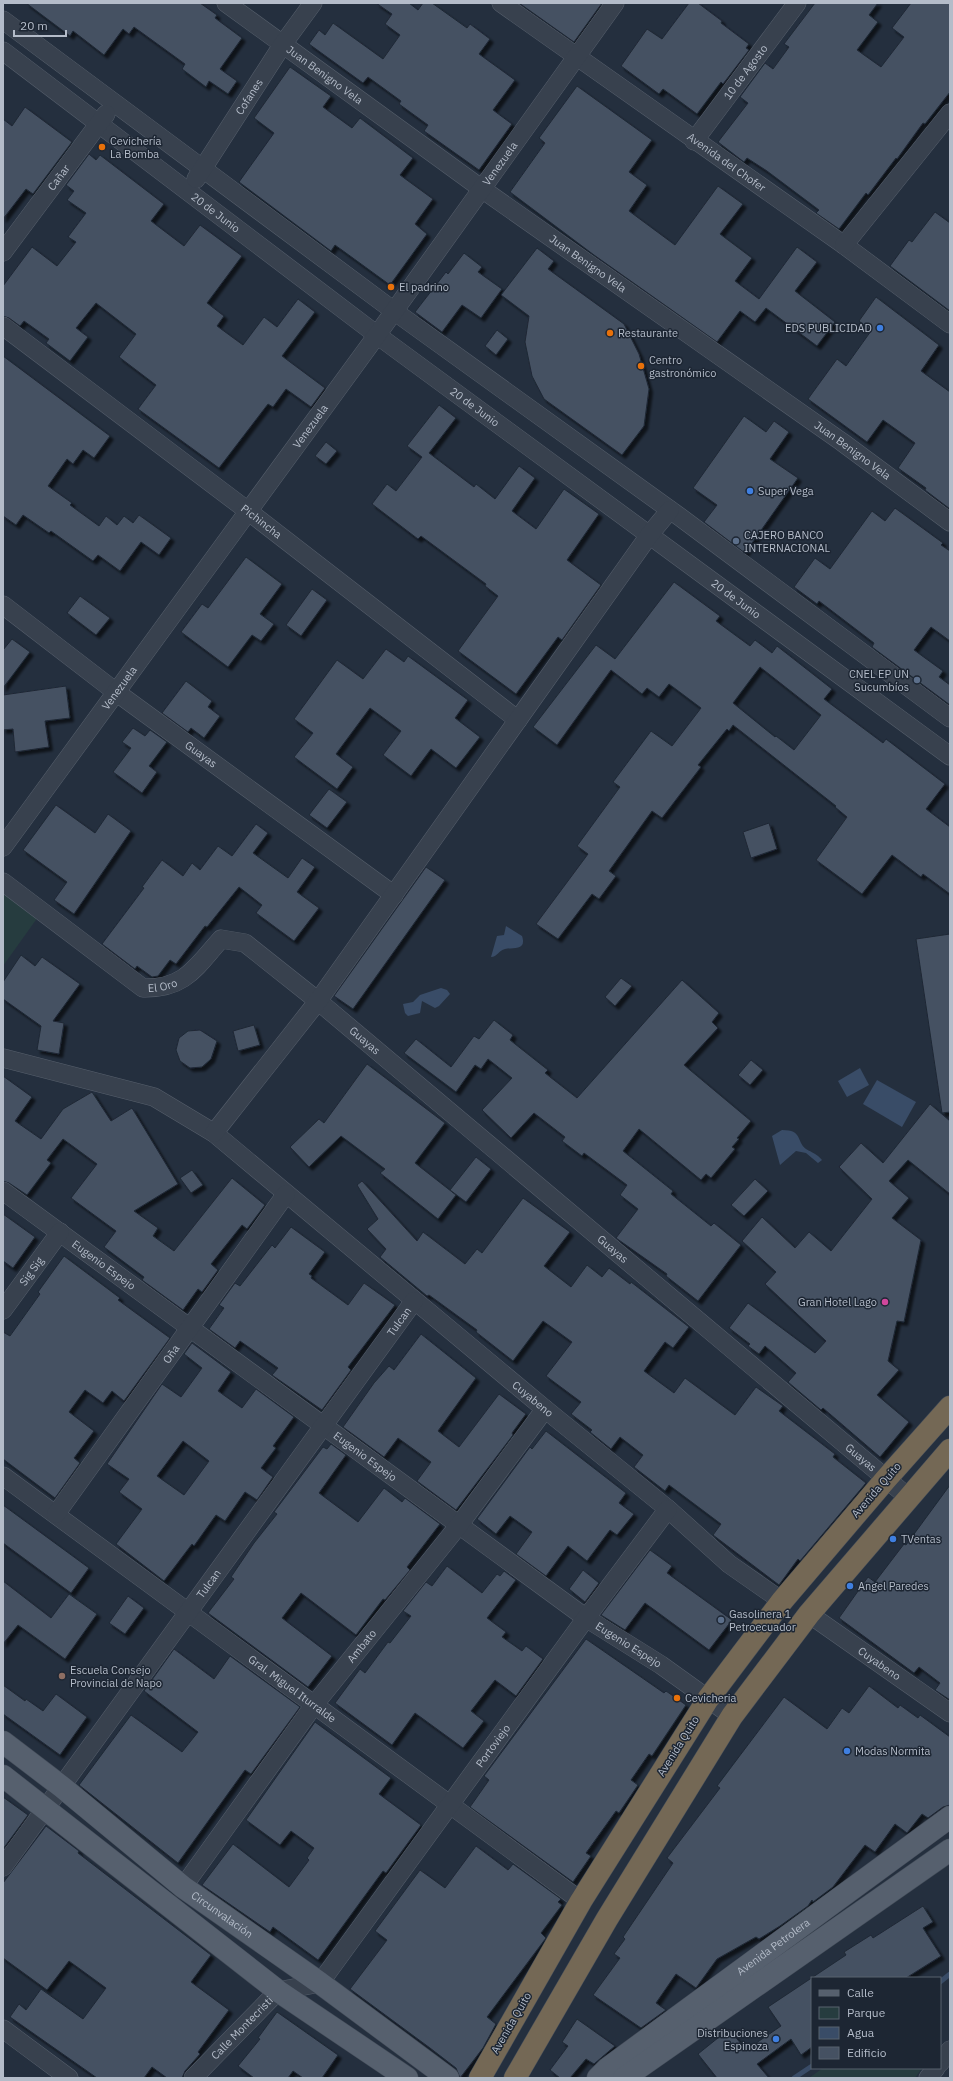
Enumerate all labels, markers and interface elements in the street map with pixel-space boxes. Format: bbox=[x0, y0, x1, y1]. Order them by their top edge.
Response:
scale bar bbox=[14, 12, 66, 38]
text: 20 m bbox=[20, 18, 48, 33]
street label: Juan Benigno Vela bbox=[284, 42, 366, 107]
street label: 10 de Agosto bbox=[720, 42, 771, 102]
street label: Cofanes bbox=[232, 76, 266, 117]
street label: Avenida del Chofer bbox=[685, 130, 769, 195]
place label: Cevichería La Bomba bbox=[110, 134, 162, 161]
street label: Venezuela bbox=[479, 139, 521, 188]
marker: Cevichería La Bomba bbox=[97, 142, 107, 152]
street label: Cañar bbox=[44, 162, 73, 193]
street label: 20 de Junio bbox=[188, 189, 243, 236]
street label: Juan Benigno Vela bbox=[547, 232, 629, 295]
place label: El padrino bbox=[399, 280, 449, 294]
marker: El padrino bbox=[386, 282, 396, 292]
place label: EDS PUBLICIDAD bbox=[785, 321, 872, 335]
marker: EDS PUBLICIDAD bbox=[875, 323, 885, 333]
place label: Restaurante bbox=[618, 326, 678, 340]
marker: Restaurante bbox=[605, 328, 615, 338]
place label: Centro gastronómico bbox=[649, 353, 716, 380]
marker: Centro gastronómico bbox=[636, 361, 646, 371]
street label: 20 de Junio bbox=[447, 384, 502, 430]
street label: Venezuela bbox=[290, 401, 331, 451]
street label: Juan Benigno Vela bbox=[812, 418, 894, 483]
place label: Super Vega bbox=[758, 484, 814, 498]
marker: Super Vega bbox=[745, 486, 755, 496]
street label: Pichincha bbox=[238, 501, 285, 542]
place label: CAJERO BANCO INTERNACIONAL bbox=[744, 528, 830, 555]
marker: CAJERO BANCO INTERNACIONAL bbox=[731, 536, 741, 546]
street label: 20 de Junio bbox=[708, 576, 763, 622]
street label: Venezuela bbox=[99, 663, 140, 713]
place label: CNEL EP UN Sucumbíos bbox=[849, 667, 909, 694]
marker: CNEL EP UN Sucumbíos bbox=[912, 675, 922, 685]
street label: Guayas bbox=[182, 738, 220, 771]
street label: El Oro bbox=[147, 975, 179, 995]
street label: Guayas bbox=[346, 1023, 383, 1057]
street label: Guayas bbox=[594, 1232, 631, 1266]
street label: Eugenio Espejo bbox=[69, 1237, 138, 1293]
street label: Sig Sig bbox=[16, 1254, 47, 1289]
place label: Gran Hotel Lago bbox=[798, 1295, 877, 1309]
marker: Gran Hotel Lago bbox=[880, 1297, 890, 1307]
street label: Tulcan bbox=[384, 1304, 414, 1339]
street label: Oña bbox=[159, 1342, 183, 1366]
street label: Cuyabeno bbox=[509, 1378, 556, 1420]
street label: Eugenio Espejo bbox=[331, 1428, 400, 1484]
street label: Guayas bbox=[842, 1440, 879, 1474]
street label: Avenida Quito bbox=[848, 1459, 904, 1521]
place label: TVentas bbox=[901, 1532, 941, 1546]
marker: TVentas bbox=[888, 1534, 898, 1544]
street label: Tulcan bbox=[193, 1566, 224, 1601]
place label: Angel Paredes bbox=[858, 1579, 929, 1593]
marker: Angel Paredes bbox=[845, 1581, 855, 1591]
place label: Gasolinera 1 Petroecuador bbox=[729, 1607, 796, 1634]
marker: Gasolinera 1 Petroecuador bbox=[716, 1615, 726, 1625]
street label: Eugenio Espejo bbox=[593, 1619, 664, 1671]
street label: Ambato bbox=[344, 1626, 379, 1666]
street label: Cuyabeno bbox=[855, 1644, 904, 1683]
street label: Gral. Miguel Iturralde bbox=[246, 1652, 339, 1726]
place label: Escuela Consejo Provincial de Napo bbox=[70, 1663, 162, 1690]
marker: Escuela Consejo Provincial de Napo bbox=[57, 1671, 67, 1681]
place label: Cevicheria bbox=[685, 1691, 737, 1705]
marker: Cevicheria bbox=[672, 1693, 682, 1703]
street label: Avenida Quito bbox=[654, 1713, 702, 1779]
street label: Portoviejo bbox=[473, 1721, 513, 1770]
place label: Modas Normita bbox=[855, 1744, 930, 1758]
marker: Modas Normita bbox=[842, 1746, 852, 1756]
street label: Circunvalación bbox=[189, 1888, 256, 1941]
street label: Avenida Petrolera bbox=[734, 1915, 813, 1978]
legend bbox=[811, 1977, 941, 2069]
text: Calle bbox=[847, 1985, 874, 2000]
street label: Avenida Quito bbox=[488, 1990, 534, 2056]
street label: Calle Montecristi bbox=[208, 1993, 276, 2062]
text: Parque bbox=[847, 2005, 886, 2020]
text: Agua bbox=[847, 2025, 875, 2040]
place label: Distribuciones Espinoza bbox=[697, 2026, 768, 2053]
marker: Distribuciones Espinoza bbox=[771, 2034, 781, 2044]
text: Edificio bbox=[847, 2045, 887, 2060]

